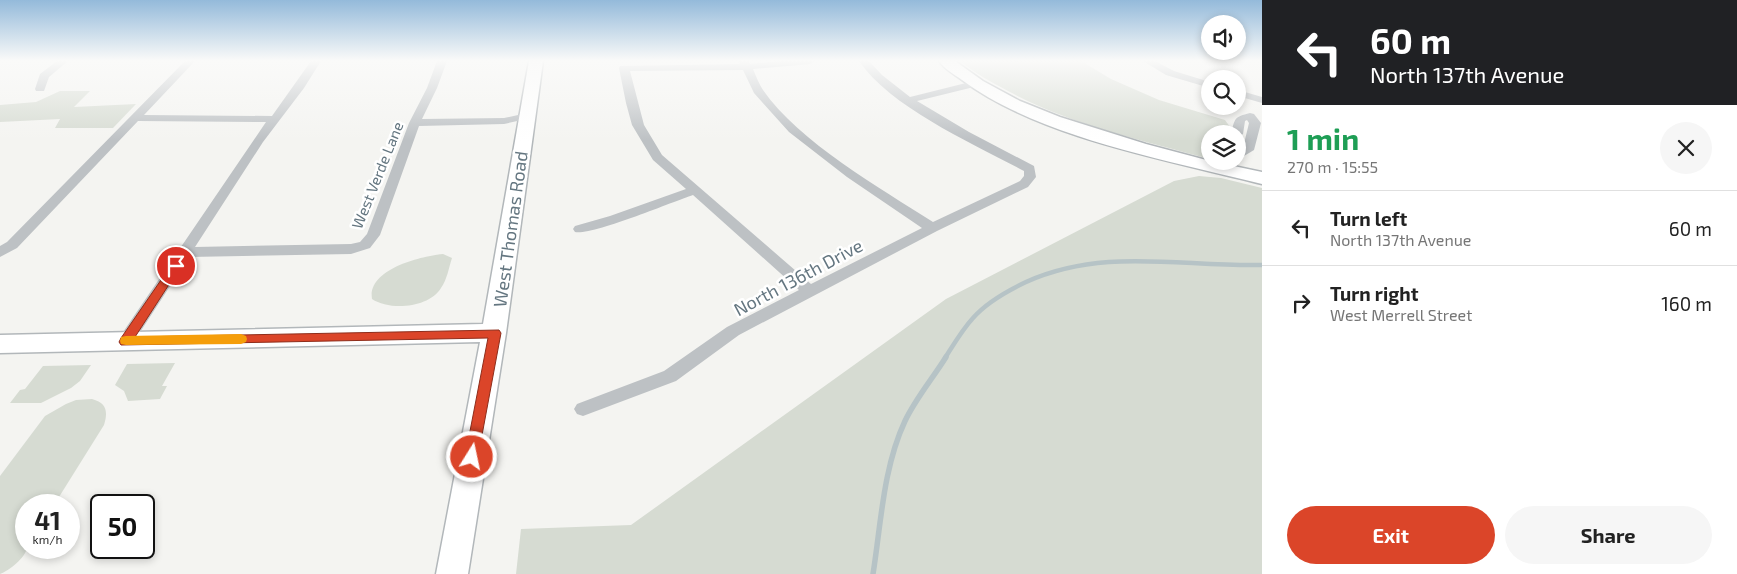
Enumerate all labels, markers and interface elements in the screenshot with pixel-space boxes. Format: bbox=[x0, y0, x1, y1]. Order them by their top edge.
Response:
map controls bbox=[1201, 15, 1246, 170]
button: sound bbox=[1201, 15, 1246, 60]
text: 60 m bbox=[1370, 19, 1451, 61]
icon: left bbox=[1287, 20, 1352, 85]
text: North 137th Avenue bbox=[1370, 61, 1564, 87]
button: search bbox=[1201, 70, 1246, 115]
street label: West Verde Lane bbox=[347, 119, 407, 231]
text: 1 min bbox=[1287, 120, 1359, 156]
button: close bbox=[1660, 122, 1712, 174]
button: layers bbox=[1201, 125, 1246, 170]
street label: West Thomas Road bbox=[488, 150, 532, 308]
text: 270 m · 15:55 bbox=[1287, 157, 1378, 176]
text: Turn left bbox=[1330, 207, 1407, 230]
icon: left bbox=[1287, 214, 1315, 242]
text: 60 m bbox=[1669, 217, 1712, 240]
text: North 137th Avenue bbox=[1330, 230, 1471, 249]
street label: North 136th Drive bbox=[730, 234, 866, 320]
pin bbox=[155, 245, 197, 287]
icon: arrive bbox=[162, 252, 190, 280]
text: Turn right bbox=[1330, 282, 1418, 305]
icon: right bbox=[1287, 289, 1315, 317]
text: 160 m bbox=[1661, 292, 1712, 315]
text: West Merrell Street bbox=[1330, 305, 1472, 324]
position arrow bbox=[445, 430, 497, 482]
speed limit sign: 50 bbox=[90, 494, 155, 559]
text: 41 bbox=[34, 505, 61, 535]
button: Exit bbox=[1287, 506, 1495, 564]
button: Share bbox=[1505, 506, 1712, 564]
text: km/h bbox=[33, 532, 62, 546]

